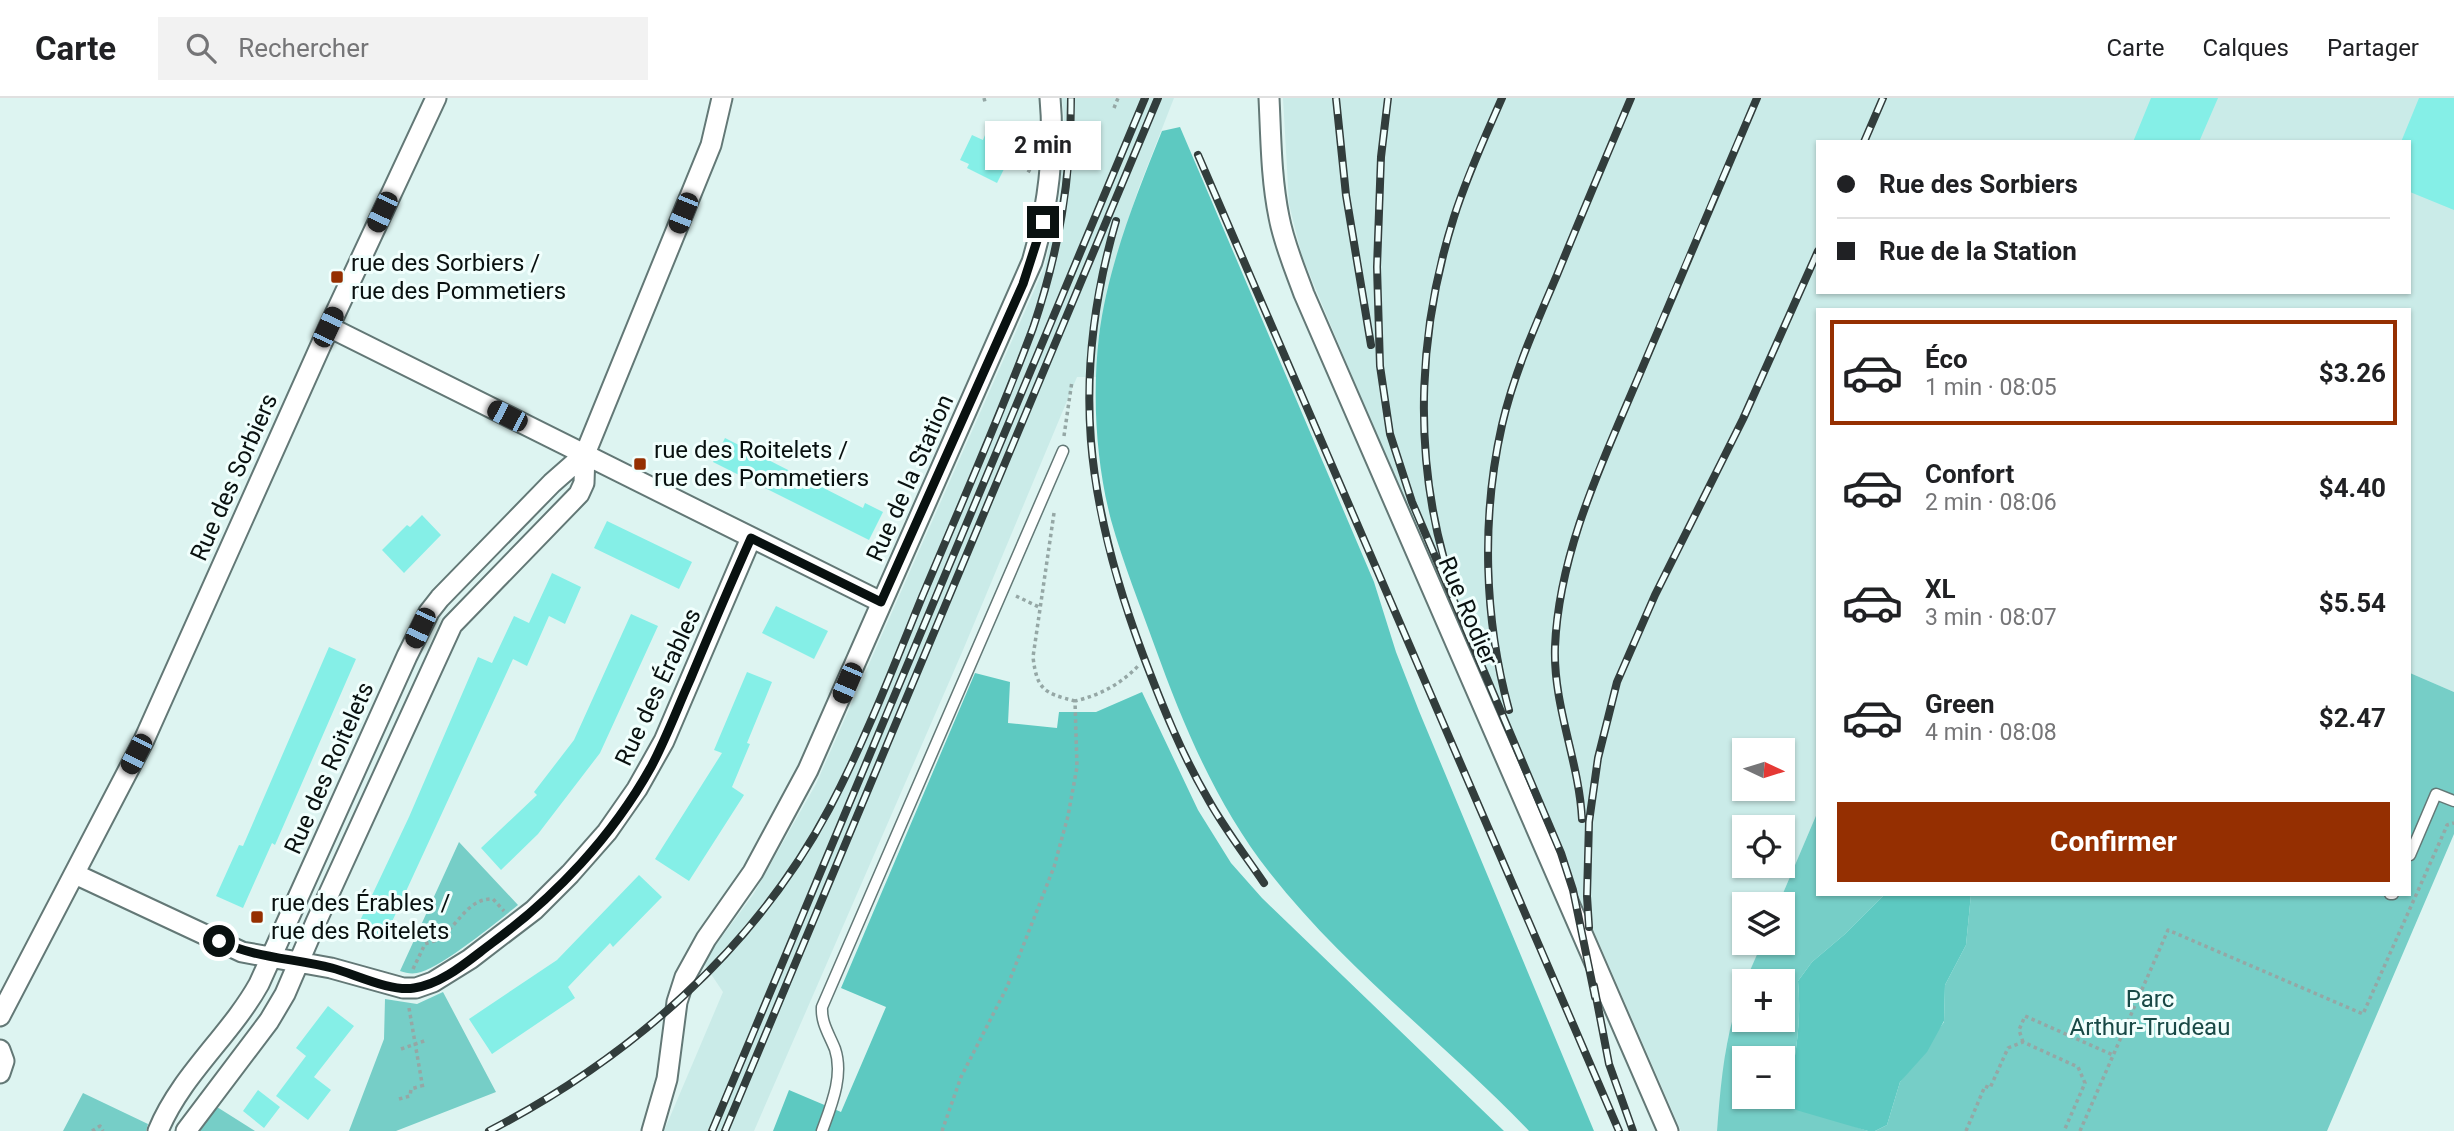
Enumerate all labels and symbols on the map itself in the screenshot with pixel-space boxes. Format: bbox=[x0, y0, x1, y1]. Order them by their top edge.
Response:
callout: 2 min bbox=[985, 121, 1101, 170]
car bbox=[364, 189, 401, 235]
car bbox=[666, 190, 701, 236]
route end bbox=[1027, 206, 1059, 238]
place label: rue des Sorbiers / rue des Pommetiers bbox=[351, 249, 566, 305]
marker: rue des Sorbiers / rue des Pommetiers bbox=[329, 269, 345, 285]
car bbox=[310, 304, 347, 350]
street label: Rue des Sorbiers bbox=[185, 389, 283, 565]
street label: Rue de la Station bbox=[861, 390, 959, 566]
car bbox=[484, 397, 531, 435]
place label: rue des Roitelets / rue des Pommetiers bbox=[654, 436, 869, 492]
marker: rue des Roitelets / rue des Pommetiers bbox=[632, 456, 648, 472]
street label: Rue Rodier bbox=[1433, 552, 1503, 670]
street label: Rue des Érables bbox=[609, 604, 707, 770]
car bbox=[402, 605, 439, 651]
car bbox=[830, 660, 865, 706]
street label: Rue des Roitelets bbox=[279, 678, 379, 858]
car bbox=[118, 731, 155, 777]
north arrow bbox=[1732, 738, 1796, 802]
place label: rue des Érables / rue des Roitelets bbox=[271, 889, 450, 945]
marker: rue des Érables / rue des Roitelets bbox=[249, 909, 265, 925]
route start bbox=[203, 925, 235, 957]
park label: Parc Arthur-Trudeau bbox=[2070, 985, 2230, 1041]

